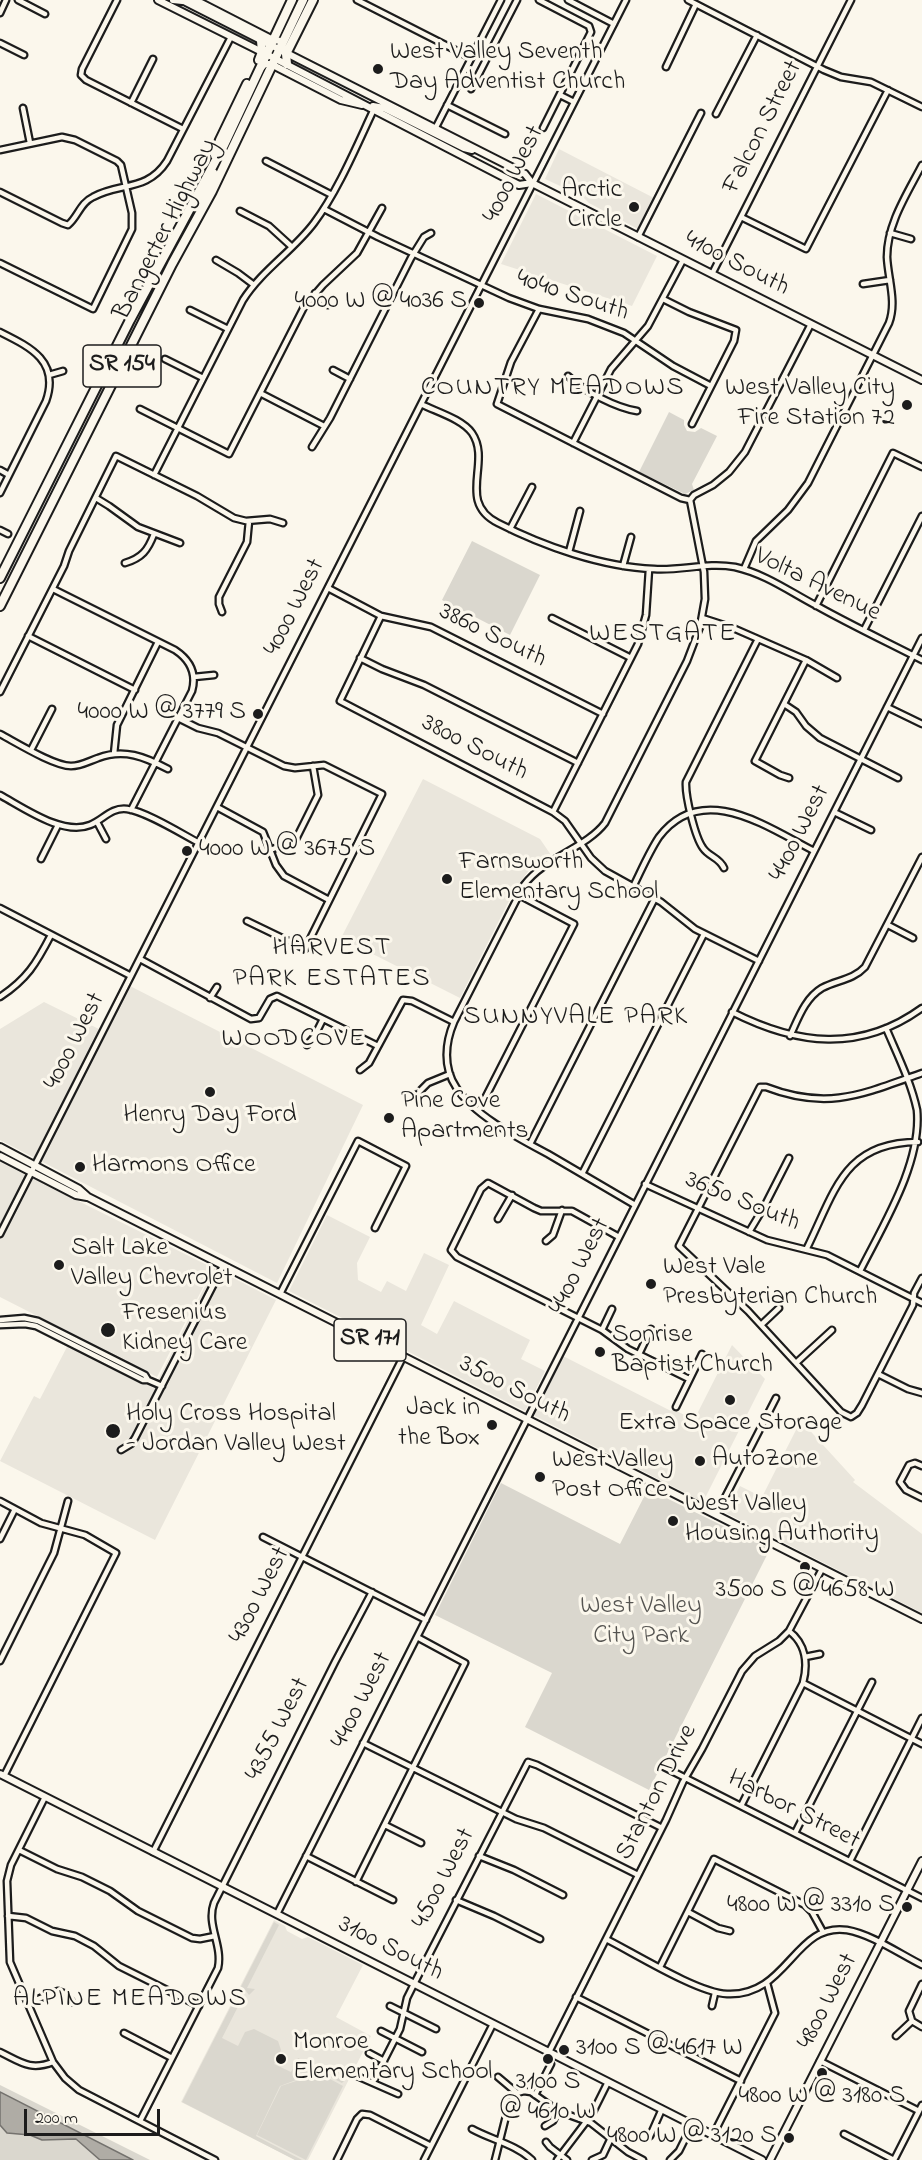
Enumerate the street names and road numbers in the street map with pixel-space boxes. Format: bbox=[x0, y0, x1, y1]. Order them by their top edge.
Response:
street label: Falcon Street bbox=[717, 56, 811, 200]
street label: 4000 West bbox=[477, 121, 553, 229]
street label: Bangerter Highway bbox=[108, 134, 226, 326]
street label: 4100 South bbox=[678, 225, 794, 305]
street label: 4040 South bbox=[512, 264, 632, 330]
road number: SR 154 bbox=[83, 345, 161, 387]
street label: Volta Avenue bbox=[749, 542, 885, 630]
street label: 4000 West bbox=[258, 554, 334, 662]
street label: 3860 South bbox=[433, 598, 551, 676]
street label: 3800 South bbox=[415, 709, 533, 789]
street label: 4400 West bbox=[763, 781, 839, 887]
street label: 4000 West bbox=[38, 988, 114, 1096]
street label: 3650 South bbox=[680, 1166, 804, 1240]
street label: 4400 West bbox=[543, 1214, 619, 1320]
road number: SR 171 bbox=[334, 1319, 406, 1361]
street label: 3500 South bbox=[453, 1350, 575, 1432]
street label: 4300 West bbox=[223, 1543, 299, 1649]
street label: 4400 West bbox=[325, 1648, 401, 1754]
street label: 4355 West bbox=[240, 1673, 318, 1787]
street label: Stanton Drive bbox=[610, 1720, 706, 1866]
street label: Harbor Street bbox=[722, 1764, 864, 1858]
street label: 4500 West bbox=[407, 1824, 483, 1934]
street label: 3100 South bbox=[332, 1910, 448, 1990]
street label: 4800 West bbox=[792, 1949, 866, 2055]

